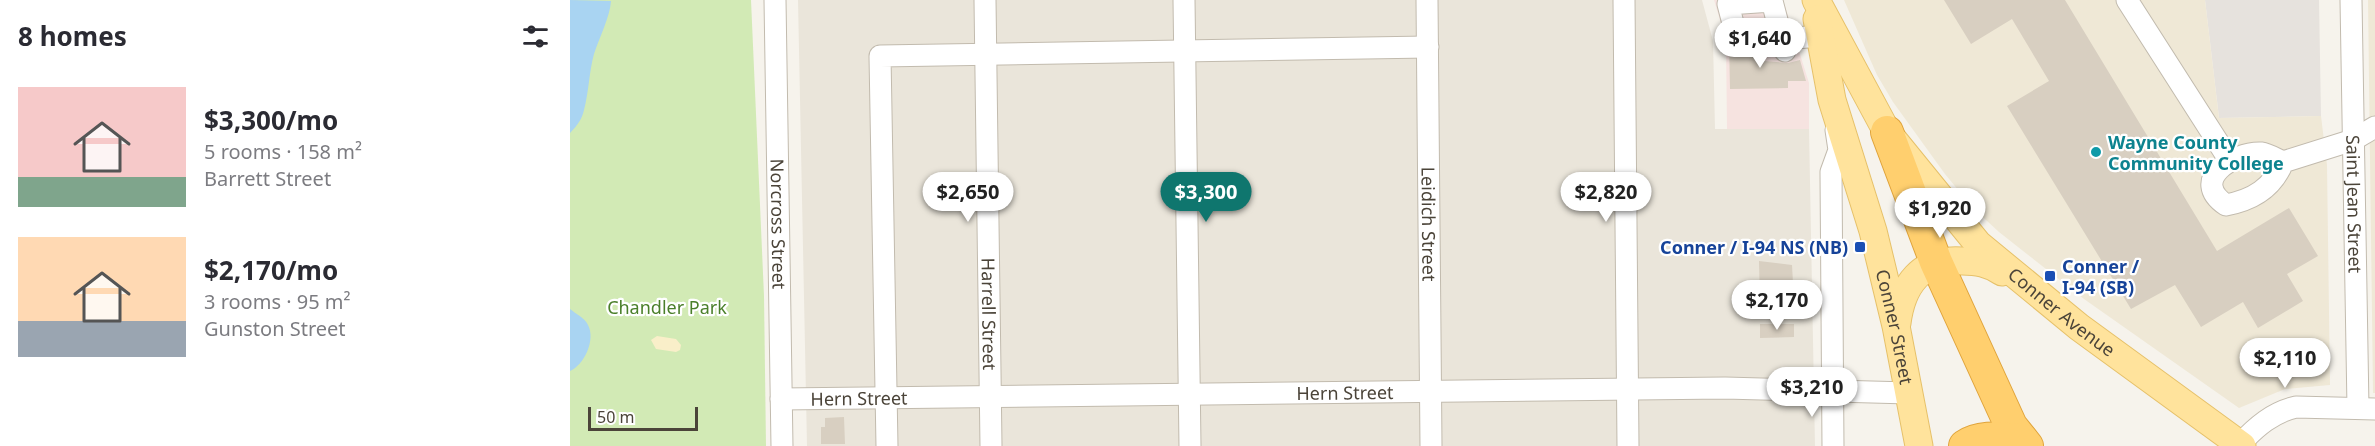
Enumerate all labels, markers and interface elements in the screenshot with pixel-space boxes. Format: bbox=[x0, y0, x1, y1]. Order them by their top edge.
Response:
text: 8 homes bbox=[18, 18, 127, 54]
pin: $1,640 bbox=[1711, 18, 1809, 69]
icon: filters bbox=[519, 20, 552, 53]
text: $1,640 bbox=[1729, 24, 1791, 51]
text: $3,300/mo bbox=[204, 102, 338, 138]
icon: home bbox=[66, 111, 138, 183]
place label: Wayne County Community College bbox=[2108, 130, 2284, 175]
street label: Saint Jean Street bbox=[2341, 135, 2368, 274]
text: 5 rooms · 158 m² bbox=[204, 138, 362, 165]
marker: Wayne County Community College bbox=[2089, 145, 2103, 159]
street label: Norcross Street bbox=[765, 159, 792, 290]
text: Barrett Street bbox=[204, 165, 331, 192]
street label: Leidich Street bbox=[1416, 167, 1442, 282]
pin: $2,650 bbox=[919, 172, 1017, 223]
pin: $3,300 bbox=[1157, 172, 1255, 223]
pin: $2,820 bbox=[1557, 172, 1655, 223]
text: $2,650 bbox=[937, 178, 999, 205]
text: $3,300 bbox=[1175, 178, 1237, 205]
text: $2,820 bbox=[1575, 178, 1637, 205]
pin: $1,920 bbox=[1891, 188, 1989, 239]
text: $1,920 bbox=[1909, 194, 1971, 221]
place label: Conner / I-94 NS (NB) bbox=[1660, 235, 1848, 259]
marker: Conner / I-94 NS (NB) bbox=[1853, 240, 1867, 254]
text: $2,170/mo bbox=[204, 252, 338, 288]
place label: Conner / I-94 (SB) bbox=[2062, 254, 2140, 299]
street label: Harrell Street bbox=[976, 258, 1002, 371]
icon: home bbox=[66, 261, 138, 333]
street label: Conner Avenue bbox=[2003, 262, 2120, 362]
street label: Conner Street bbox=[1871, 267, 1919, 387]
marker: Conner / I-94 (SB) bbox=[2043, 269, 2057, 283]
pin: $2,170 bbox=[1728, 280, 1826, 331]
text: $2,170 bbox=[1746, 286, 1808, 313]
text: 3 rooms · 95 m² bbox=[204, 288, 351, 315]
park label: Chandler Park bbox=[607, 295, 727, 319]
text: Gunston Street bbox=[204, 315, 346, 342]
pin: $2,110 bbox=[2236, 338, 2334, 389]
text: $2,110 bbox=[2254, 344, 2316, 371]
pin: $3,210 bbox=[1763, 367, 1861, 418]
text: $3,210 bbox=[1781, 373, 1843, 400]
street label: Hern Street bbox=[1296, 380, 1394, 405]
street label: Hern Street bbox=[810, 386, 908, 411]
scale bar bbox=[588, 404, 698, 432]
text: 50 m bbox=[597, 406, 634, 428]

